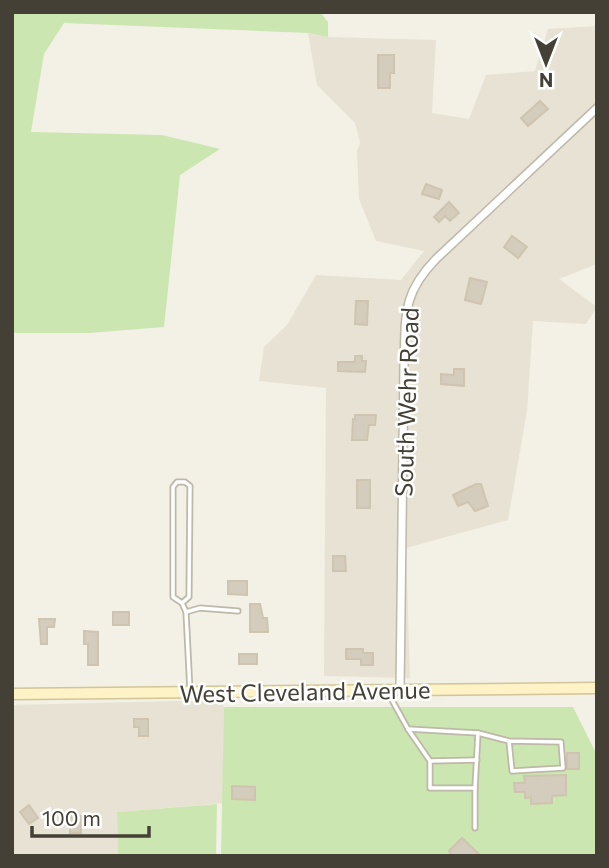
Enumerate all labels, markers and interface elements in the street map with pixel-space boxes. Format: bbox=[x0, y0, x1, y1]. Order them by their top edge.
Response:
north arrow bbox=[511, 28, 581, 98]
text: N bbox=[539, 69, 553, 92]
street label: South Wehr Road bbox=[388, 307, 424, 497]
street label: West Cleveland Avenue bbox=[179, 674, 431, 708]
scale bar bbox=[32, 794, 149, 838]
text: 100 m bbox=[42, 805, 101, 830]

